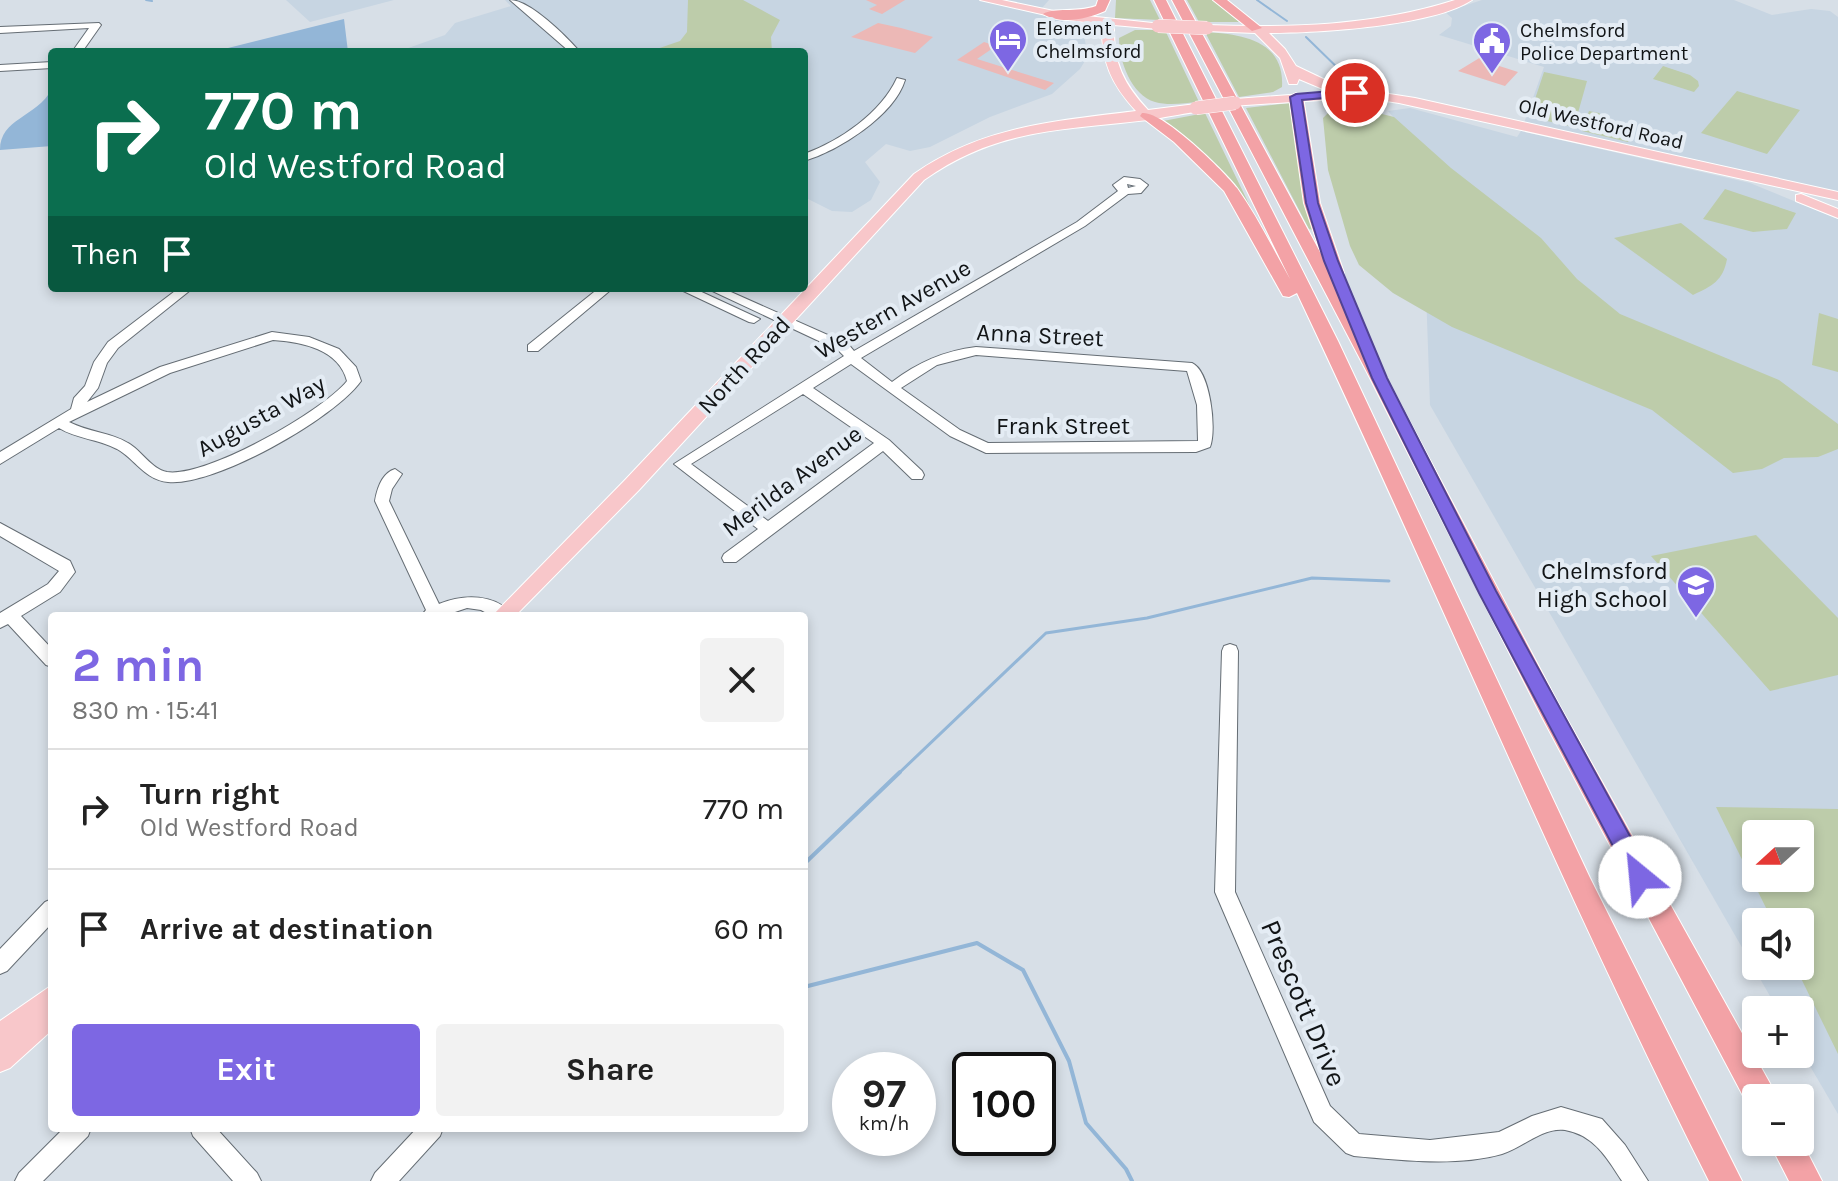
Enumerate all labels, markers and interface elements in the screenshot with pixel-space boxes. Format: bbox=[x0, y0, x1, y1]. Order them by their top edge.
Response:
place label: Element Chelmsford bbox=[1036, 17, 1142, 63]
hotel icon: Element Chelmsford bbox=[987, 18, 1029, 73]
place label: Chelmsford Police Department bbox=[1520, 19, 1689, 65]
public building icon: Chelmsford Police Department bbox=[1471, 20, 1513, 75]
pin bbox=[1321, 59, 1389, 127]
icon: arrive bbox=[1333, 71, 1377, 115]
text: 770 m bbox=[204, 78, 362, 143]
icon: right bbox=[72, 80, 176, 184]
street label: Old Westford Road bbox=[1516, 94, 1686, 154]
text: Old Westford Road bbox=[204, 145, 507, 187]
icon: arrive bbox=[155, 232, 199, 276]
text: Then bbox=[72, 236, 139, 272]
street label: Western Avenue bbox=[810, 253, 976, 365]
street label: North Road bbox=[692, 311, 796, 419]
street label: Anna Street bbox=[976, 318, 1104, 352]
street label: Augusta Way bbox=[192, 369, 330, 463]
street label: Frank Street bbox=[996, 412, 1130, 440]
street label: Merilda Avenue bbox=[717, 419, 867, 543]
place label: Chelmsford High School bbox=[1537, 557, 1668, 613]
school or university icon: Chelmsford High School bbox=[1675, 564, 1717, 619]
text: 2 min bbox=[72, 637, 204, 693]
button: close bbox=[700, 638, 784, 722]
text: 830 m · 15:41 bbox=[72, 695, 219, 726]
text: Turn right bbox=[140, 776, 280, 812]
icon: right bbox=[72, 787, 116, 831]
text: 770 m bbox=[703, 791, 784, 827]
text: Old Westford Road bbox=[140, 812, 359, 843]
north arrow bbox=[1742, 820, 1814, 892]
map controls bbox=[1742, 820, 1814, 1156]
position arrow bbox=[1598, 835, 1682, 919]
icon: arrive bbox=[72, 907, 116, 951]
button: sound bbox=[1742, 908, 1814, 980]
text: Arrive at destination bbox=[140, 911, 434, 947]
text: 60 m bbox=[714, 911, 784, 947]
street label: Prescott Drive bbox=[1254, 915, 1354, 1091]
button: + bbox=[1742, 996, 1814, 1068]
button: Exit bbox=[72, 1024, 420, 1116]
button: Share bbox=[436, 1024, 784, 1116]
speed limit sign: 100 bbox=[952, 1052, 1056, 1156]
text: 97 bbox=[862, 1070, 906, 1117]
button: − bbox=[1742, 1084, 1814, 1156]
text: km/h bbox=[859, 1112, 909, 1135]

